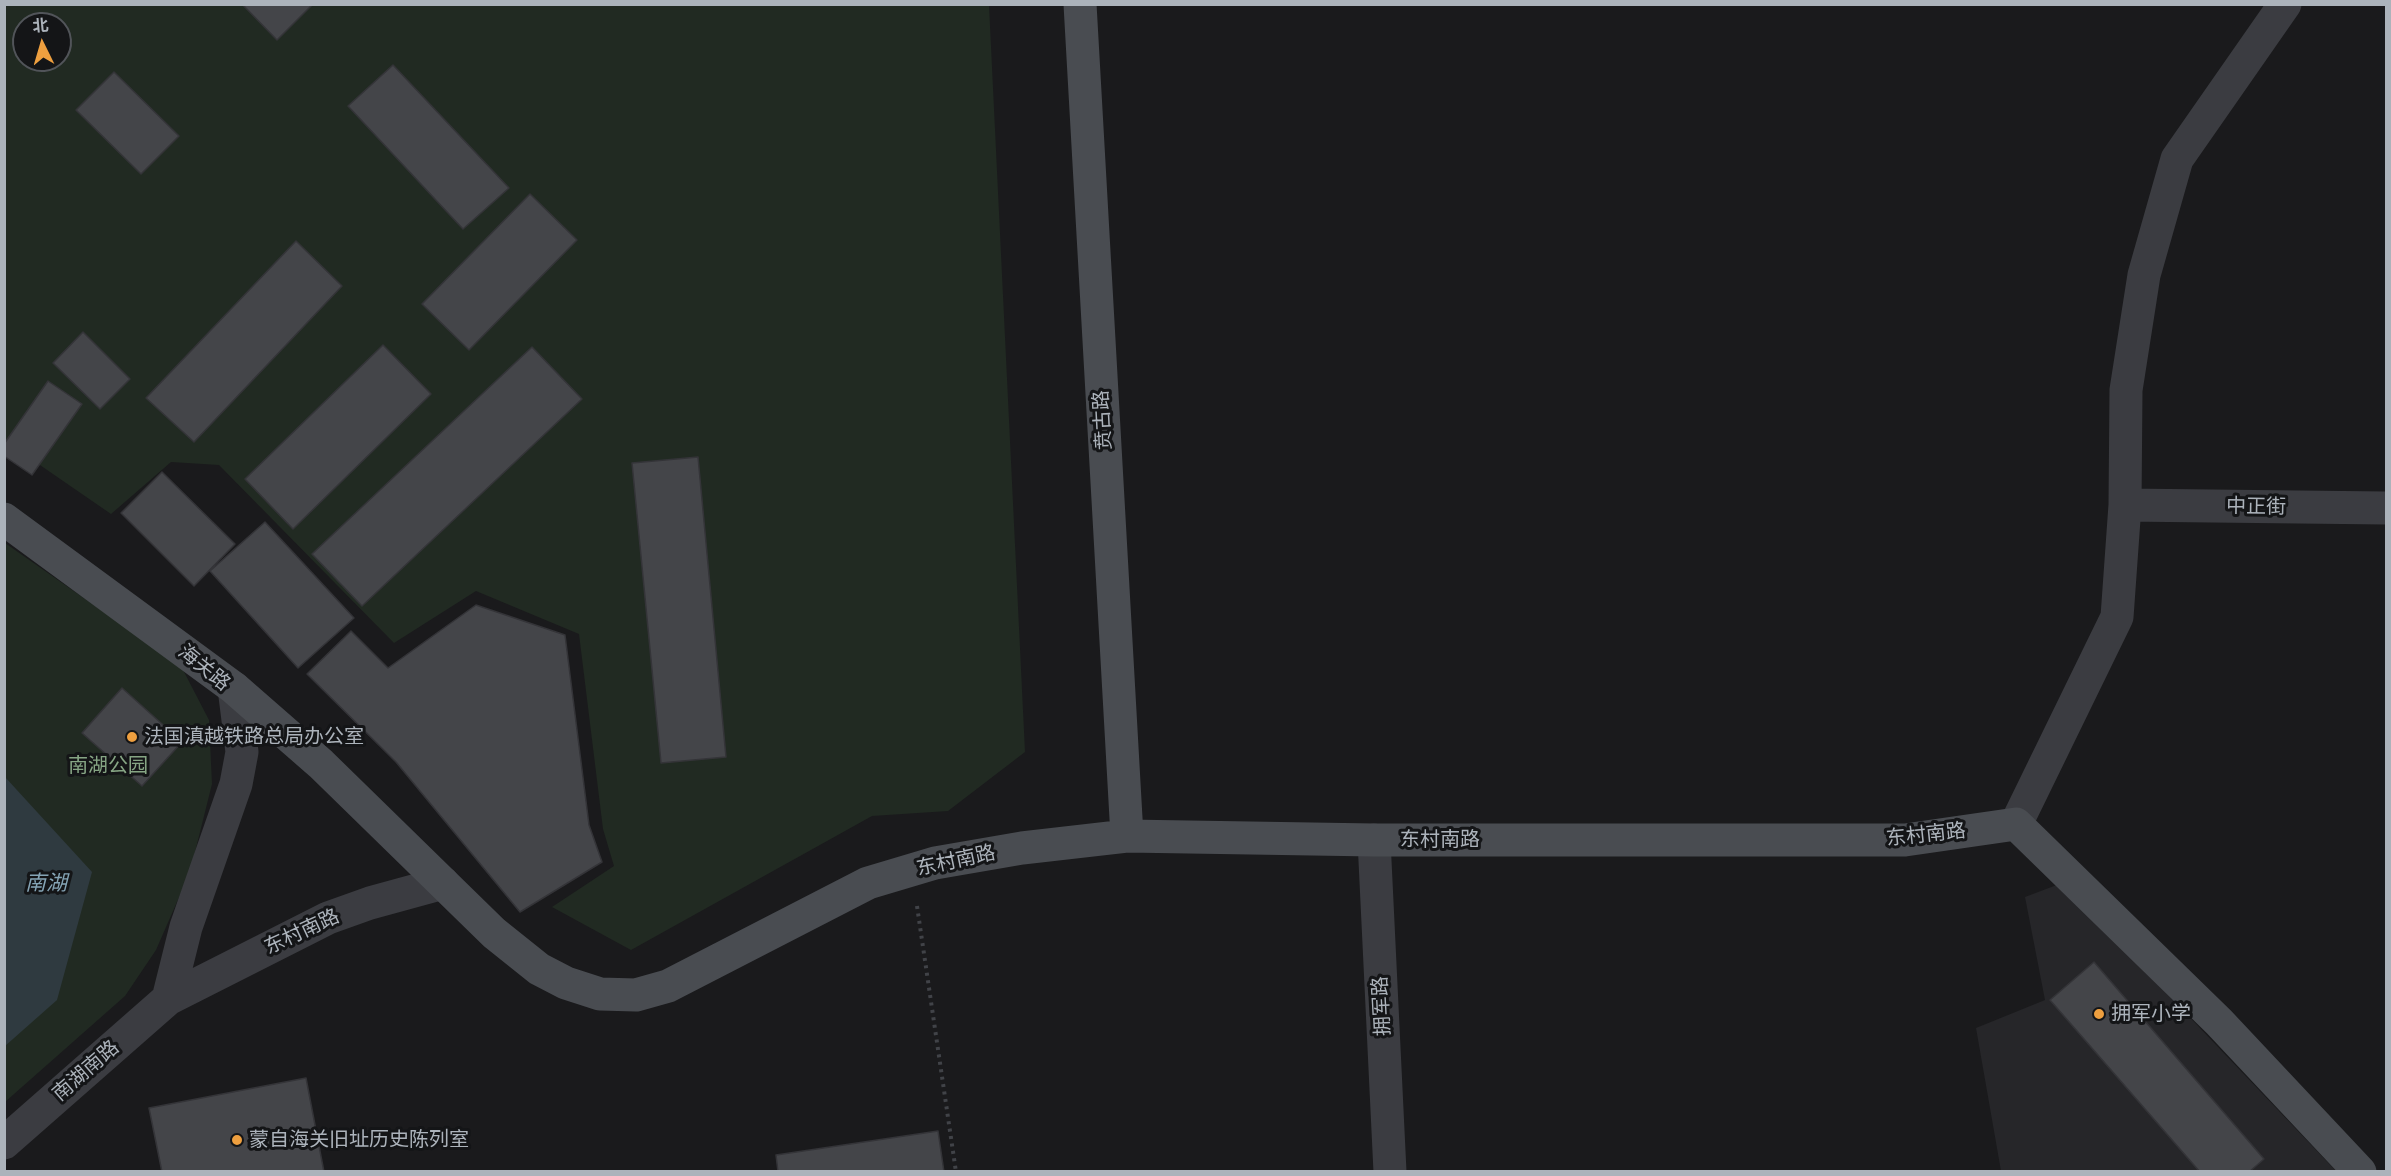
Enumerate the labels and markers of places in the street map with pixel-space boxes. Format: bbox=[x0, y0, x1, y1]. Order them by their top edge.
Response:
place label: 法国滇越铁路总局办公室 bbox=[144, 725, 364, 749]
marker: 法国滇越铁路总局办公室 bbox=[125, 730, 139, 744]
place label: 拥军小学 bbox=[2111, 1002, 2191, 1026]
marker: 拥军小学 bbox=[2092, 1007, 2106, 1021]
place label: 蒙自海关旧址历史陈列室 bbox=[249, 1128, 469, 1152]
marker: 蒙自海关旧址历史陈列室 bbox=[230, 1133, 244, 1147]

